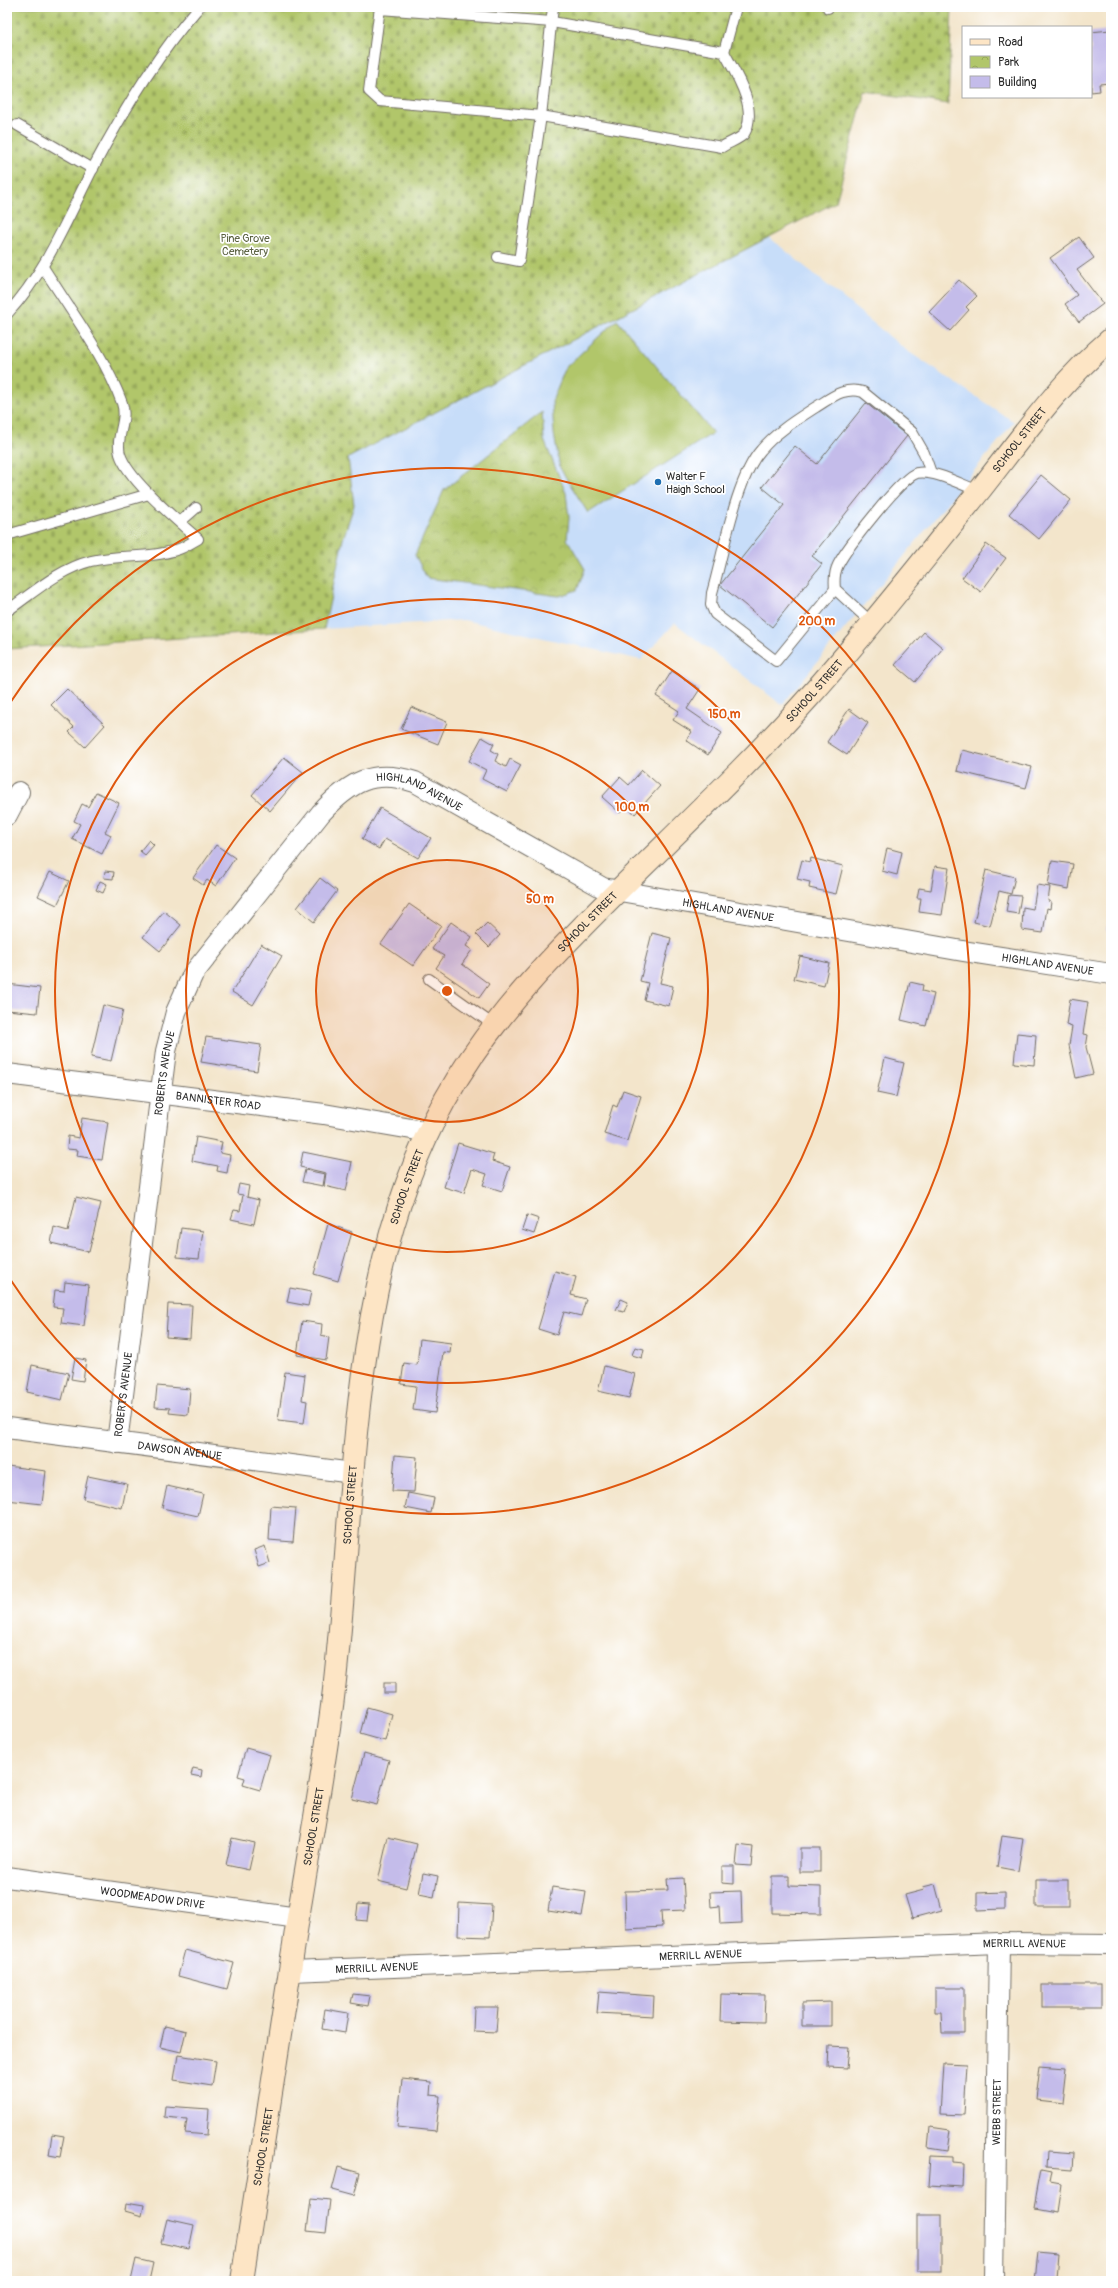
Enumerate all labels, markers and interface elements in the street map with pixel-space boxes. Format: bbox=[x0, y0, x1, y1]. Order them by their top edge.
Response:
legend bbox=[962, 26, 1092, 98]
text: Road bbox=[998, 35, 1023, 50]
text: Park bbox=[998, 55, 1019, 70]
text: Building bbox=[998, 75, 1037, 90]
park label: Pine Grove Cemetery bbox=[220, 232, 270, 258]
street label: SCHOOL STREET bbox=[990, 405, 1049, 475]
place label: Walter F Haigh School bbox=[666, 470, 725, 496]
marker: Walter F Haigh School bbox=[653, 477, 663, 487]
text: 200 m bbox=[799, 614, 836, 629]
street label: SCHOOL STREET bbox=[783, 657, 845, 725]
text: 150 m bbox=[708, 707, 741, 722]
street label: HIGHLAND AVENUE bbox=[375, 770, 465, 814]
text: 100 m bbox=[615, 800, 650, 815]
street label: SCHOOL STREET bbox=[555, 889, 620, 955]
text: 50 m bbox=[526, 892, 554, 907]
street label: HIGHLAND AVENUE bbox=[681, 895, 775, 924]
street label: HIGHLAND AVENUE bbox=[1001, 951, 1095, 978]
centre of rings bbox=[440, 984, 454, 998]
street label: ROBERTS AVENUE bbox=[152, 1029, 177, 1116]
street label: BANNISTER ROAD bbox=[175, 1089, 262, 1112]
street label: SCHOOL STREET bbox=[387, 1147, 426, 1226]
street label: ROBERTS AVENUE bbox=[111, 1351, 135, 1438]
street label: DAWSON AVENUE bbox=[137, 1439, 223, 1462]
street label: SCHOOL STREET bbox=[340, 1465, 359, 1545]
street label: SCHOOL STREET bbox=[300, 1786, 326, 1867]
street label: WOODMEADOW DRIVE bbox=[99, 1884, 206, 1911]
street label: MERRILL AVENUE bbox=[983, 1936, 1066, 1950]
street label: MERRILL AVENUE bbox=[659, 1947, 743, 1963]
street label: MERRILL AVENUE bbox=[335, 1959, 419, 1976]
street label: WEBB STREET bbox=[990, 2079, 1003, 2145]
street label: SCHOOL STREET bbox=[251, 2106, 276, 2187]

